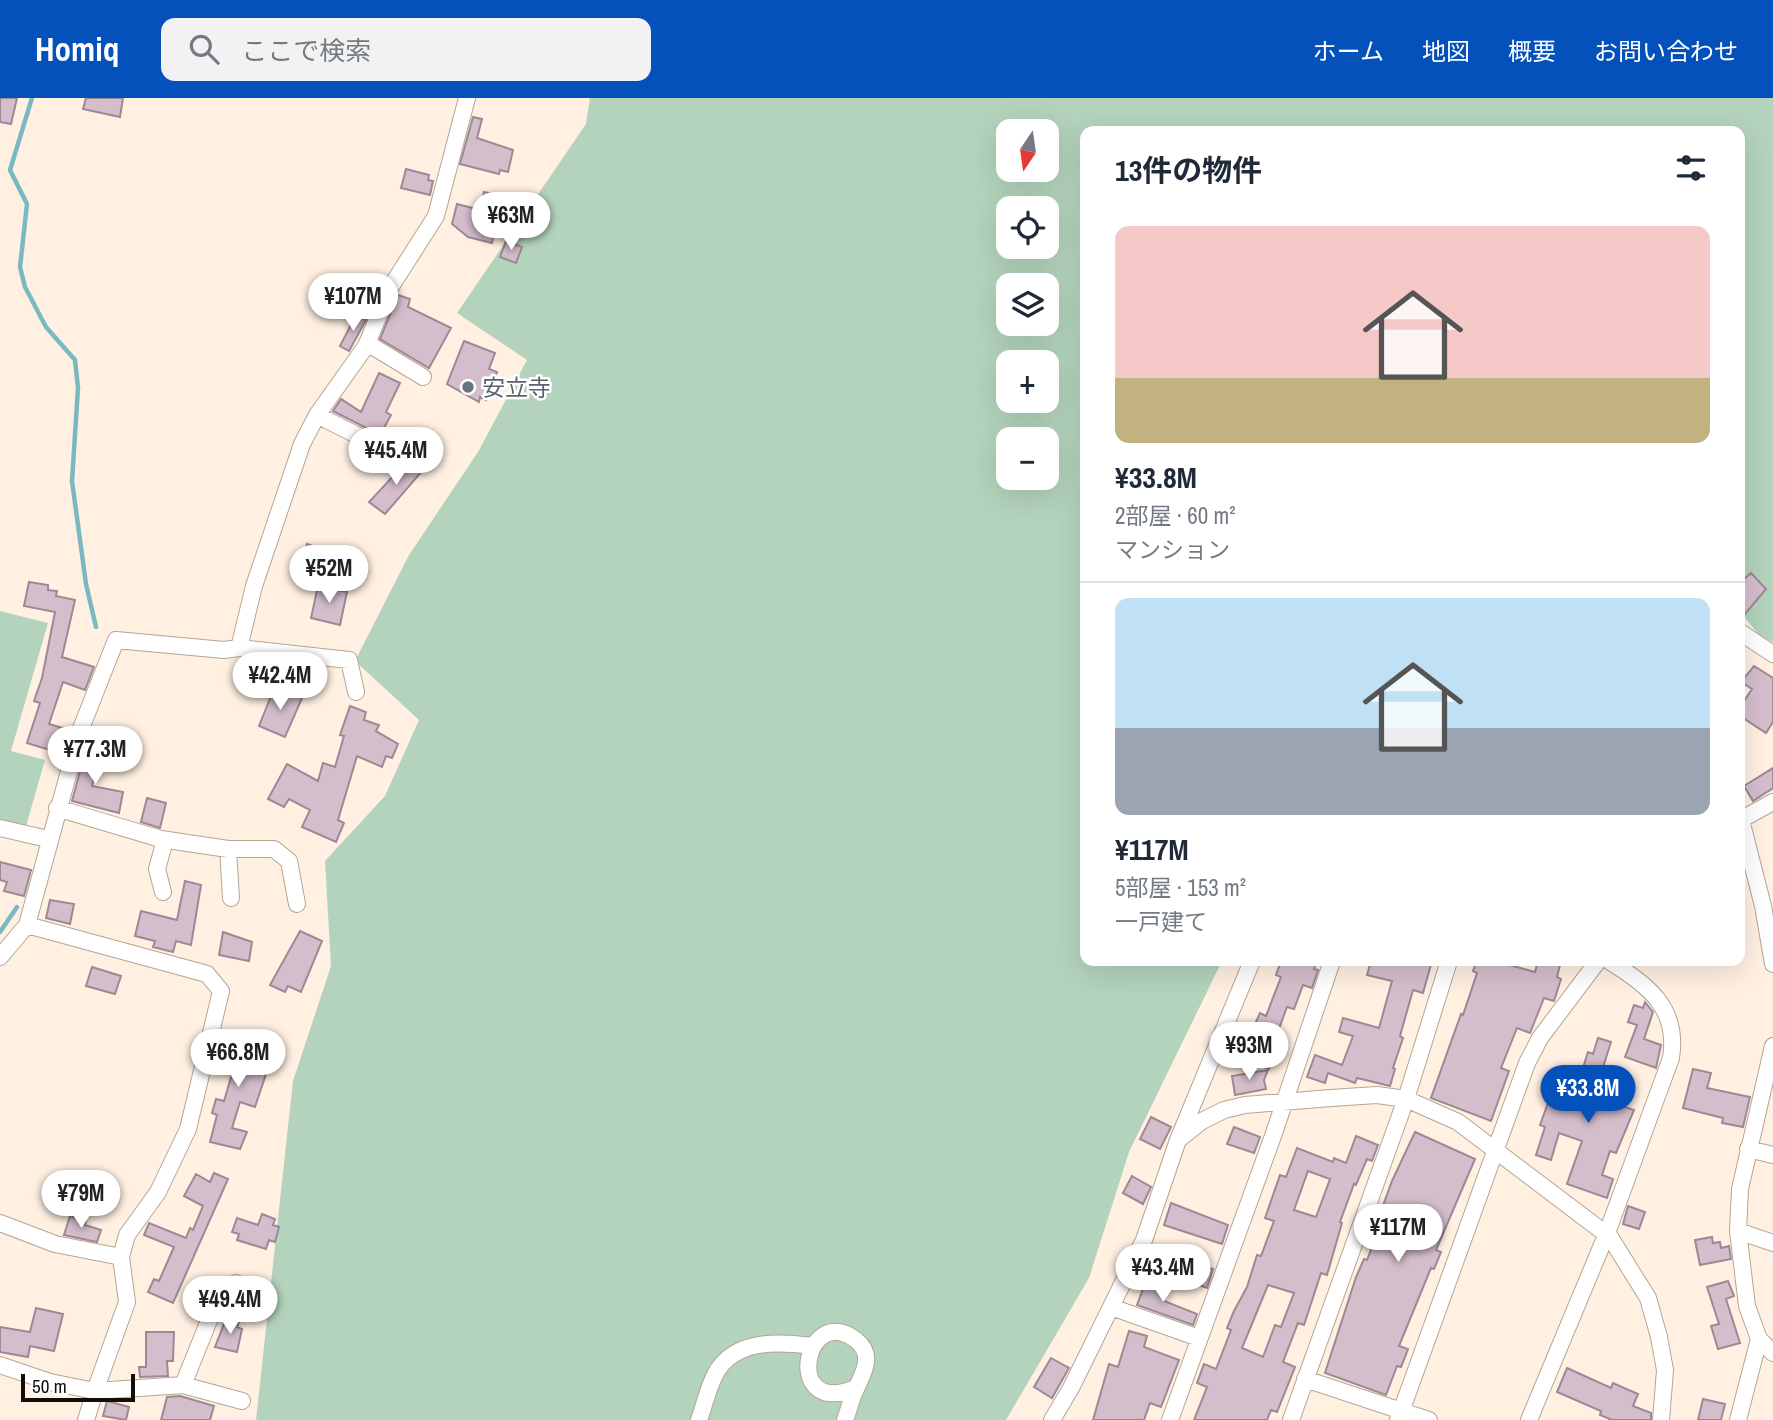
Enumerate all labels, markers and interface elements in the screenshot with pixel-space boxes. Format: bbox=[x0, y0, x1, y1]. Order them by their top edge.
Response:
search box bbox=[161, 18, 651, 81]
text: Homiq bbox=[35, 27, 119, 71]
icon: search bbox=[185, 30, 223, 68]
text: ここで検索 bbox=[241, 33, 371, 68]
text: ホーム bbox=[1313, 35, 1384, 67]
text: 地図 bbox=[1422, 35, 1470, 67]
text: 概要 bbox=[1508, 35, 1556, 67]
text: お問い合わせ bbox=[1594, 35, 1738, 67]
north arrow bbox=[996, 119, 1059, 182]
map controls bbox=[996, 119, 1059, 490]
icon: filters bbox=[1672, 149, 1710, 187]
text: 13件の物件 bbox=[1115, 150, 1262, 190]
pin: ¥63M bbox=[470, 192, 552, 252]
button: locate bbox=[996, 196, 1059, 259]
text: ¥63M bbox=[487, 199, 535, 230]
icon: home bbox=[1350, 272, 1476, 398]
button: layers bbox=[996, 273, 1059, 336]
pin: ¥107M bbox=[304, 274, 402, 333]
text: ¥107M bbox=[324, 280, 382, 311]
button: + bbox=[996, 350, 1059, 413]
place label: 安立寺 bbox=[482, 372, 551, 403]
marker: 安立寺 bbox=[460, 379, 476, 395]
button: − bbox=[996, 427, 1059, 490]
pin: ¥45.4M bbox=[339, 428, 453, 487]
text: ¥45.4M bbox=[365, 434, 427, 465]
text: ¥33.8M bbox=[1115, 457, 1197, 497]
text: 2部屋 · 60 m² bbox=[1115, 500, 1235, 531]
text: マンション bbox=[1115, 534, 1230, 565]
pin: ¥52M bbox=[288, 546, 370, 605]
text: ¥52M bbox=[305, 552, 353, 583]
icon: home bbox=[1350, 644, 1476, 770]
pin: ¥42.4M bbox=[223, 652, 337, 712]
text: ¥42.4M bbox=[249, 659, 311, 690]
pin: ¥77.3M bbox=[38, 726, 152, 786]
text: ¥77.3M bbox=[64, 733, 126, 764]
text: ¥117M bbox=[1115, 829, 1189, 869]
text: 5部屋 · 153 m² bbox=[1115, 872, 1246, 903]
text: 一戸建て bbox=[1115, 906, 1207, 937]
pin: ¥93M bbox=[1208, 1023, 1290, 1082]
text: ¥93M bbox=[1225, 1029, 1273, 1060]
pin: ¥66.8M bbox=[181, 1030, 295, 1089]
text: ¥66.8M bbox=[207, 1036, 269, 1067]
pin: ¥33.8M bbox=[1531, 1066, 1645, 1125]
text: ¥33.8M bbox=[1557, 1072, 1619, 1103]
pin: ¥79M bbox=[40, 1170, 122, 1230]
text: ¥79M bbox=[57, 1177, 105, 1208]
pin: ¥117M bbox=[1349, 1204, 1447, 1264]
text: ¥117M bbox=[1370, 1211, 1426, 1242]
pin: ¥43.4M bbox=[1106, 1244, 1220, 1304]
text: ¥43.4M bbox=[1132, 1251, 1194, 1282]
pin: ¥49.4M bbox=[173, 1276, 287, 1336]
text: ¥49.4M bbox=[199, 1283, 261, 1314]
scale bar bbox=[21, 1371, 135, 1403]
text: 50 m bbox=[32, 1373, 67, 1399]

